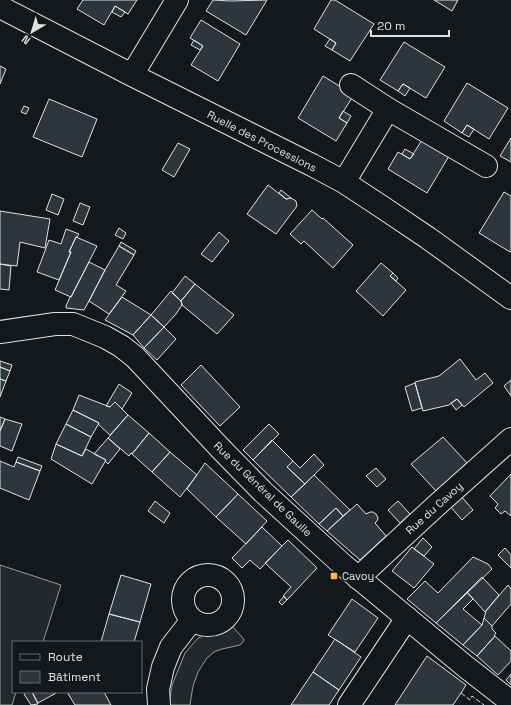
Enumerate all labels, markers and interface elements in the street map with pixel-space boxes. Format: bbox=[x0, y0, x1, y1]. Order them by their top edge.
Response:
north arrow bbox=[12, 12, 52, 52]
scale bar bbox=[371, 12, 449, 38]
text: 20 m bbox=[377, 18, 405, 34]
text: N bbox=[19, 32, 33, 48]
street label: Ruelle des Processions bbox=[205, 107, 319, 175]
street label: Rue du Général de Gaulle bbox=[211, 438, 315, 540]
street label: Rue du Cavoy bbox=[403, 479, 465, 537]
place label: Cavoy bbox=[342, 569, 374, 583]
marker: Cavoy bbox=[329, 571, 339, 581]
legend bbox=[12, 641, 142, 693]
text: Route bbox=[48, 649, 83, 665]
text: Bâtiment bbox=[48, 669, 101, 685]

